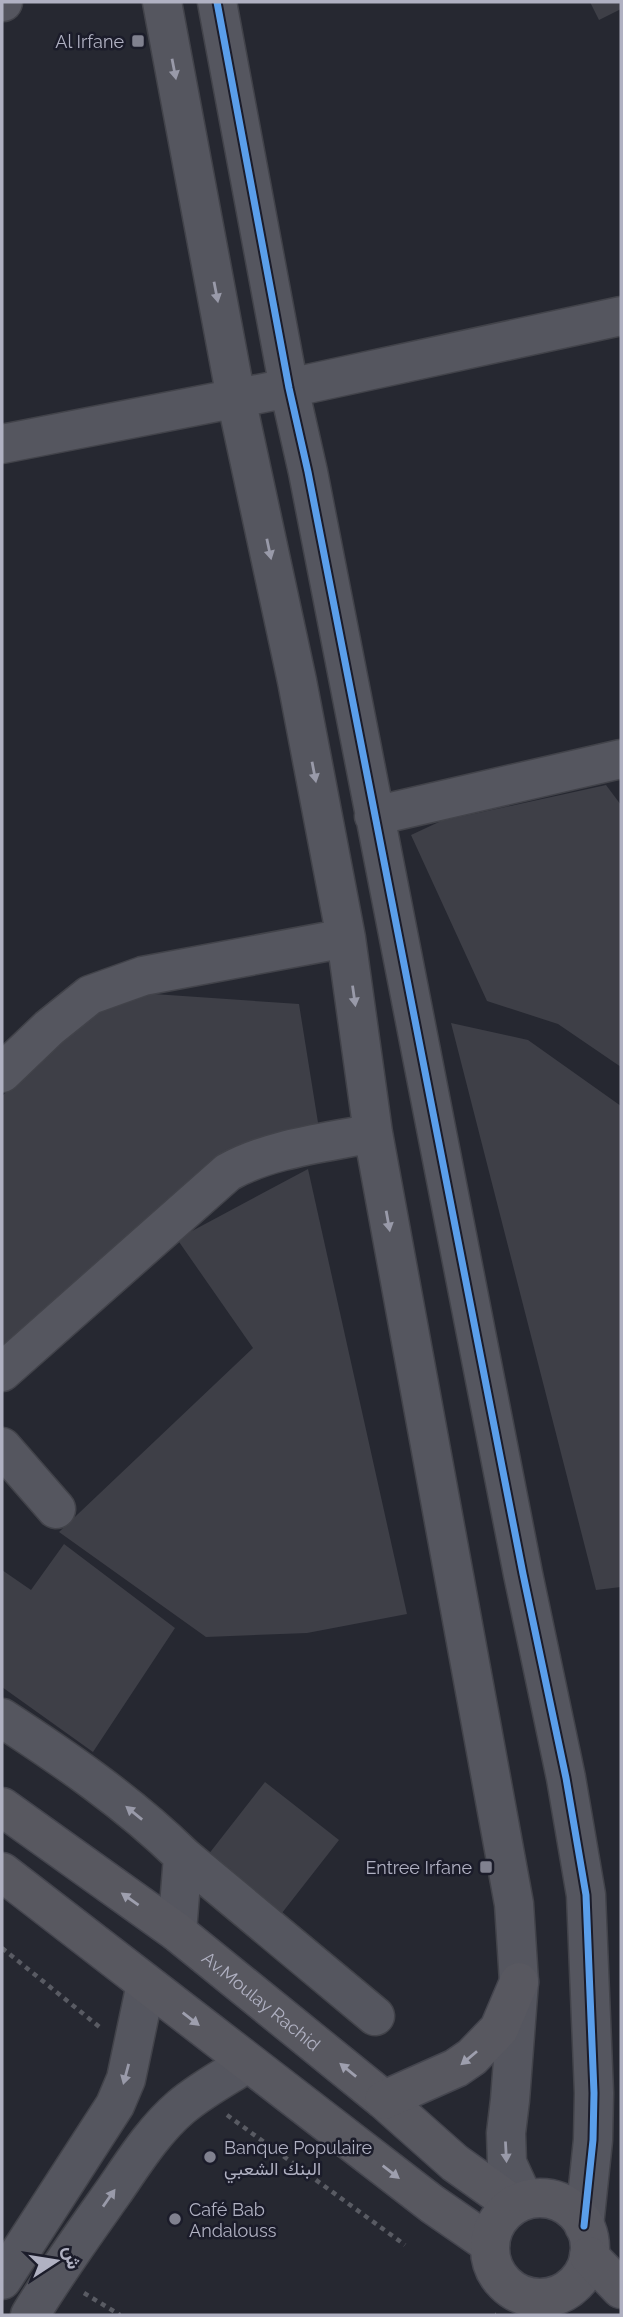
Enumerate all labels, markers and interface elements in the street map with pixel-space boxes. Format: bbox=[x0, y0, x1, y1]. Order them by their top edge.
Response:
place label: Al Irfane bbox=[55, 31, 124, 52]
marker: Al Irfane bbox=[130, 33, 146, 49]
one-way arrow bbox=[169, 58, 180, 80]
one-way arrow bbox=[211, 282, 222, 304]
one-way arrow bbox=[264, 538, 275, 560]
one-way arrow bbox=[309, 761, 320, 783]
one-way arrow bbox=[348, 985, 359, 1007]
one-way arrow bbox=[383, 1210, 394, 1232]
one-way arrow bbox=[126, 1806, 143, 1821]
place label: Entree Irfane bbox=[365, 1857, 472, 1878]
marker: Entree Irfane bbox=[478, 1859, 494, 1875]
one-way arrow bbox=[121, 1893, 139, 1907]
street label: Av.Moulay Rachid bbox=[198, 1947, 325, 2055]
one-way arrow bbox=[182, 2011, 200, 2025]
one-way arrow bbox=[460, 2050, 477, 2065]
one-way arrow bbox=[339, 2063, 357, 2078]
one-way arrow bbox=[121, 2064, 131, 2085]
place label: Banque Populaire البنك الشعبي bbox=[224, 2137, 372, 2184]
one-way arrow bbox=[501, 2141, 512, 2163]
marker: Banque Populaire البنك الشعبي bbox=[202, 2149, 218, 2165]
one-way arrow bbox=[381, 2165, 399, 2180]
one-way arrow bbox=[102, 2189, 116, 2207]
place label: Café Bab Andalouss bbox=[189, 2199, 277, 2241]
marker: Café Bab Andalouss bbox=[167, 2211, 183, 2227]
north arrow bbox=[21, 2226, 91, 2296]
text: ش bbox=[59, 2244, 86, 2271]

